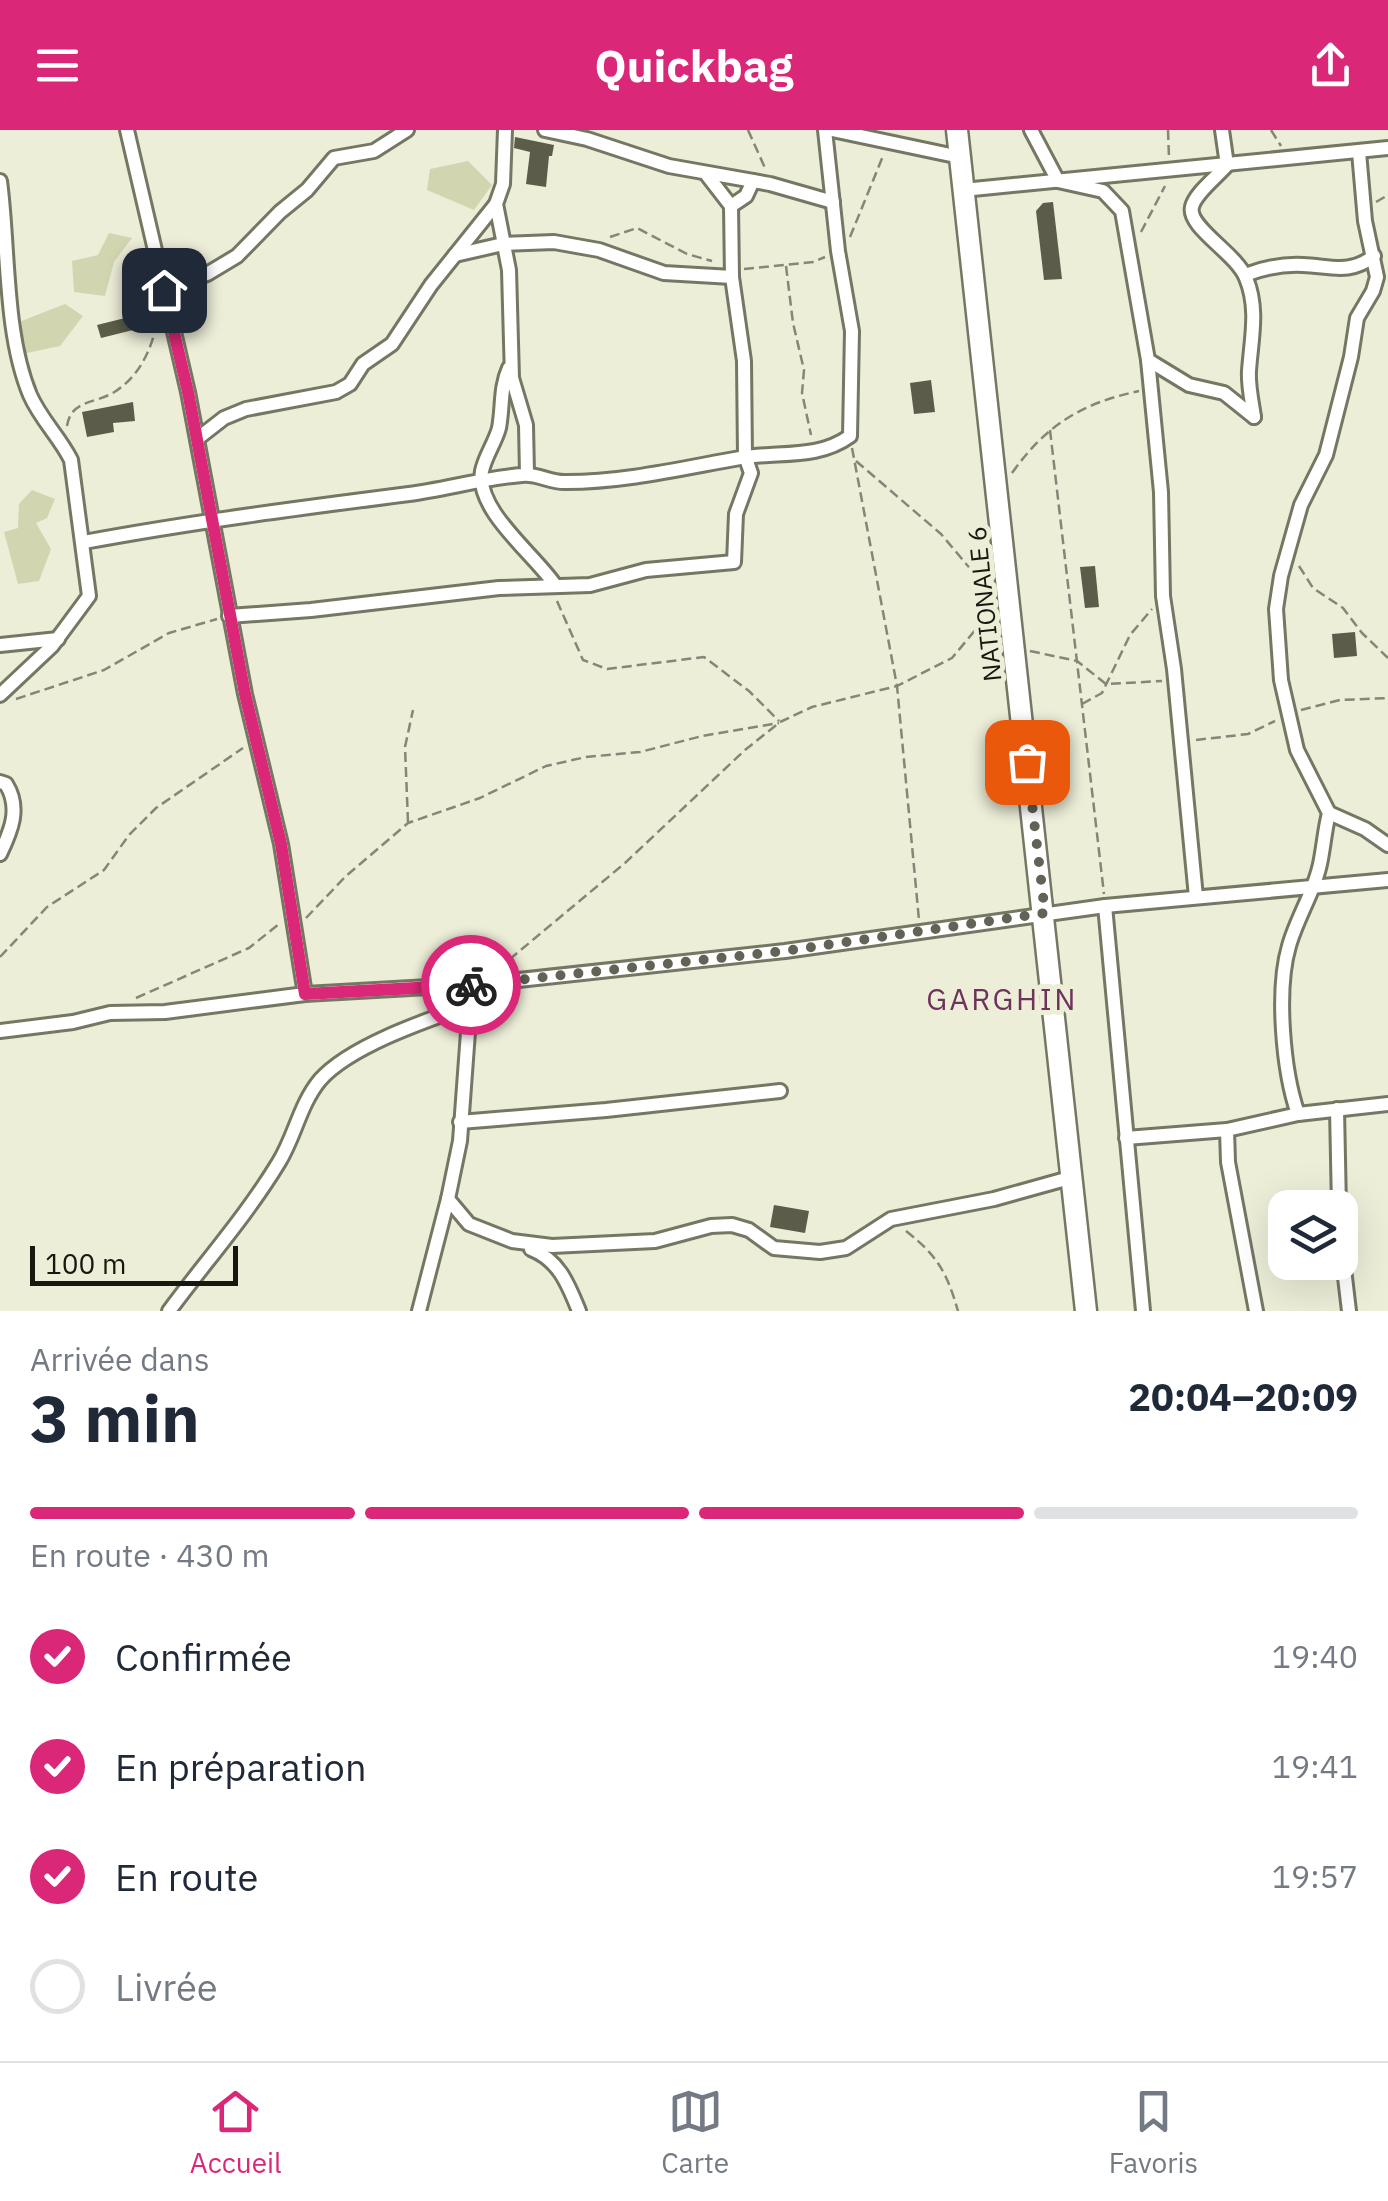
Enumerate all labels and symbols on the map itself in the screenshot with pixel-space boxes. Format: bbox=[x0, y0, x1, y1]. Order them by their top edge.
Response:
pin bbox=[122, 248, 207, 333]
street label: NATIONALE 6 bbox=[959, 525, 1009, 683]
pin bbox=[985, 720, 1070, 805]
courier bbox=[421, 935, 521, 1035]
district label: GARGHIN bbox=[926, 979, 1078, 1018]
scale bar bbox=[30, 1241, 238, 1286]

